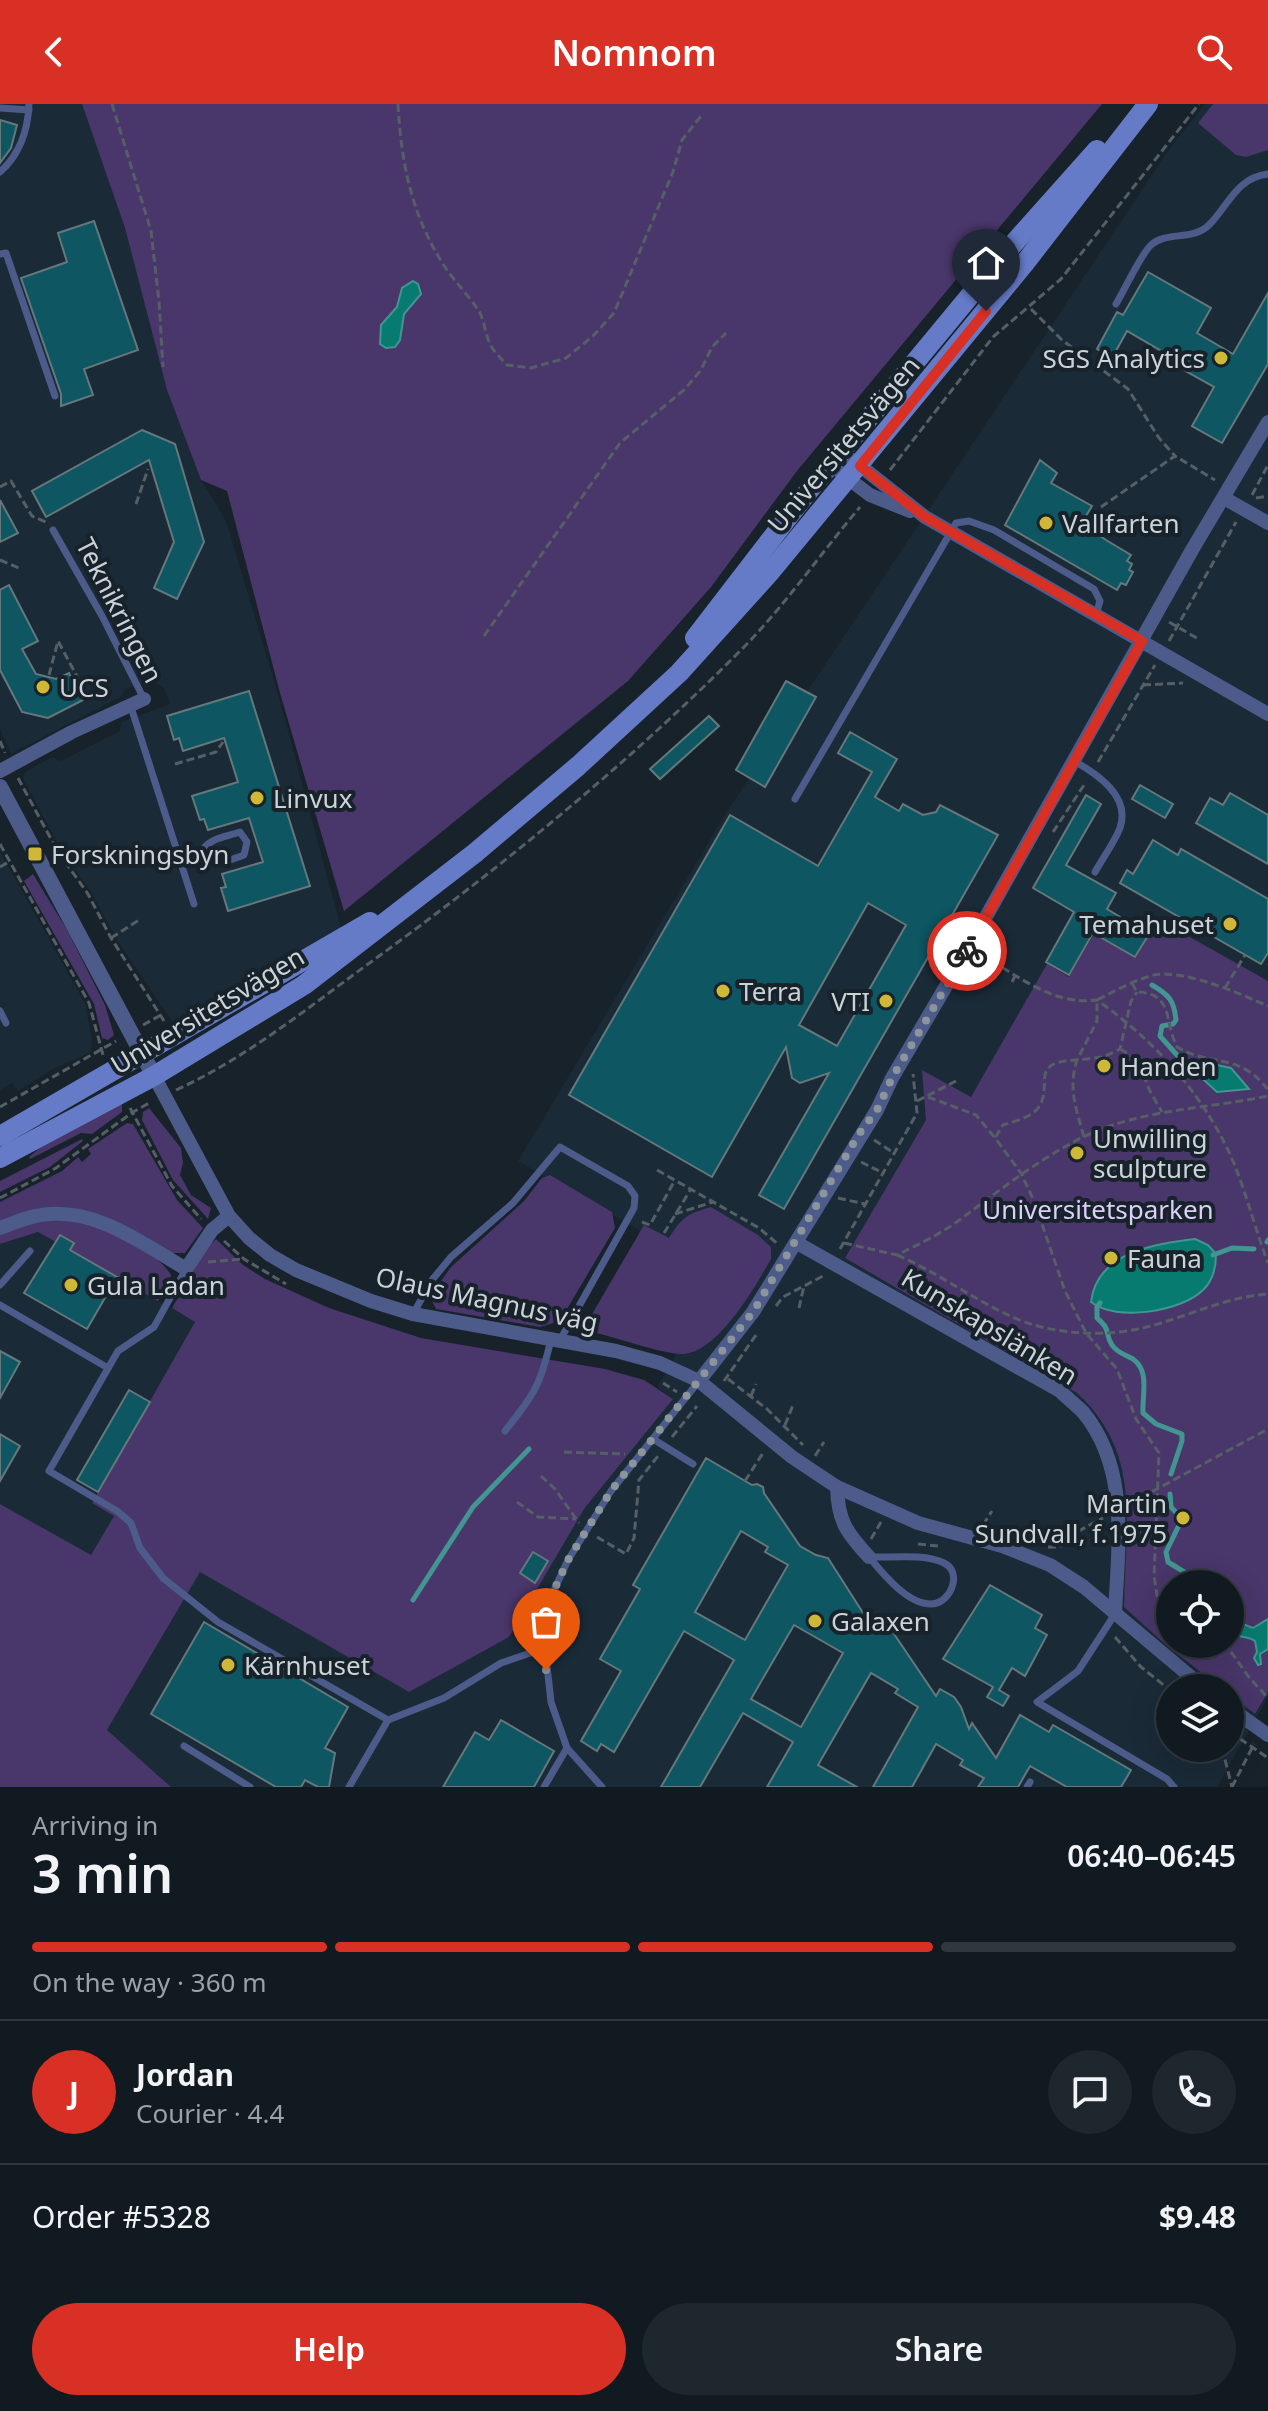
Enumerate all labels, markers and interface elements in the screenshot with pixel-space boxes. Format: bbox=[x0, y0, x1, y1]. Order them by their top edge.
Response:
text: Nomnom bbox=[551, 28, 717, 77]
icon: back bbox=[32, 30, 76, 74]
icon: search bbox=[1192, 30, 1236, 74]
pin bbox=[952, 229, 1020, 311]
icon: home bbox=[964, 241, 1008, 285]
place label: SGS Analytics bbox=[1042, 340, 1205, 376]
street label: Universitetsvägen bbox=[759, 348, 927, 540]
marker: SGS Analytics bbox=[1212, 349, 1230, 367]
place label: Vallfarten bbox=[1062, 505, 1179, 541]
marker: Vallfarten bbox=[1037, 514, 1055, 532]
street label: Teknikringen bbox=[68, 531, 172, 689]
place label: UCS bbox=[59, 669, 109, 705]
marker: UCS bbox=[34, 678, 52, 696]
place label: Linvux bbox=[273, 780, 353, 816]
marker: Linvux bbox=[248, 789, 266, 807]
place label: Forskningsbyn bbox=[51, 836, 229, 872]
marker: Forskningsbyn bbox=[26, 845, 44, 863]
place label: Temahuset bbox=[1079, 906, 1214, 942]
courier bbox=[927, 911, 1007, 991]
marker: Temahuset bbox=[1221, 915, 1239, 933]
icon: bike bbox=[945, 929, 989, 973]
street label: Universitetsvägen bbox=[103, 938, 311, 1082]
place label: Terra bbox=[739, 973, 802, 1009]
marker: Terra bbox=[714, 982, 732, 1000]
place label: VTI bbox=[831, 983, 870, 1019]
marker: VTI bbox=[877, 992, 895, 1010]
place label: Handen bbox=[1120, 1048, 1217, 1084]
marker: Handen bbox=[1095, 1057, 1113, 1075]
place label: Unwilling sculpture bbox=[1093, 1120, 1207, 1186]
marker: Unwilling sculpture bbox=[1068, 1144, 1086, 1162]
park label: Universitetsparken bbox=[982, 1191, 1214, 1227]
place label: Fauna bbox=[1127, 1240, 1202, 1276]
marker: Fauna bbox=[1102, 1249, 1120, 1267]
street label: Olaus Magnus väg bbox=[373, 1258, 601, 1340]
street label: Kunskapslänken bbox=[895, 1259, 1085, 1393]
place label: Gula Ladan bbox=[87, 1267, 225, 1303]
marker: Gula Ladan bbox=[62, 1276, 80, 1294]
place label: Martin Sundvall, f.1975 bbox=[975, 1485, 1167, 1551]
marker: Martin Sundvall, f.1975 bbox=[1174, 1509, 1192, 1527]
map controls bbox=[1156, 1570, 1244, 1762]
button: locate bbox=[1156, 1570, 1244, 1658]
pin bbox=[512, 1588, 580, 1670]
icon: bag bbox=[524, 1600, 568, 1644]
place label: Galaxen bbox=[831, 1603, 930, 1639]
marker: Galaxen bbox=[806, 1612, 824, 1630]
place label: Kärnhuset bbox=[244, 1647, 370, 1683]
marker: Kärnhuset bbox=[219, 1656, 237, 1674]
button: layers bbox=[1156, 1674, 1244, 1762]
text: Arriving in bbox=[32, 1807, 158, 1843]
text: 06:40–06:45 bbox=[1067, 1835, 1236, 1876]
text: 3 min bbox=[32, 1837, 173, 1908]
text: On the way · 360 m bbox=[32, 1964, 266, 2000]
button: chat bbox=[1048, 2050, 1132, 2134]
button: phone bbox=[1152, 2050, 1236, 2134]
text: Jordan bbox=[136, 2054, 234, 2095]
text: J bbox=[69, 2072, 79, 2113]
text: Courier · 4.4 bbox=[136, 2095, 284, 2131]
text: Order #5328 bbox=[32, 2196, 211, 2237]
text: $9.48 bbox=[1159, 2196, 1236, 2237]
button: Help bbox=[32, 2303, 626, 2395]
button: Share bbox=[642, 2303, 1236, 2395]

